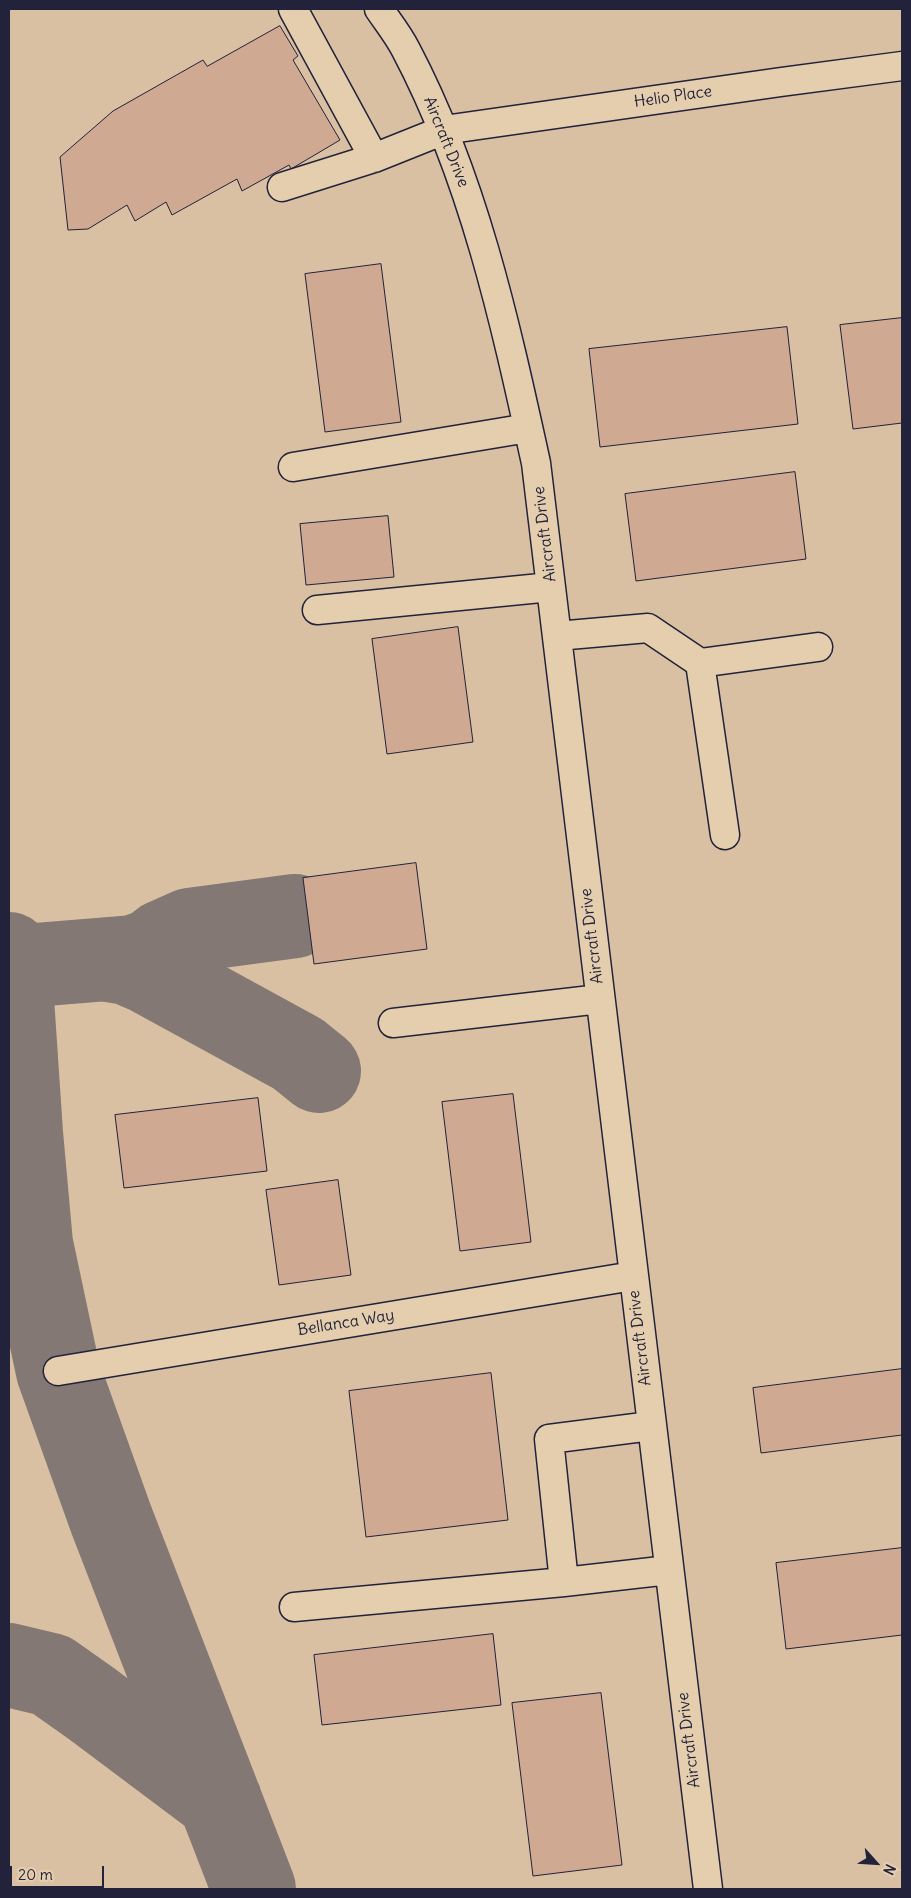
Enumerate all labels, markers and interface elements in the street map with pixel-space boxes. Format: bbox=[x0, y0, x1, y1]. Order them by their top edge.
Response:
street label: Helio Place bbox=[633, 82, 713, 112]
street label: Aircraft Drive bbox=[419, 94, 473, 190]
street label: Aircraft Drive bbox=[530, 485, 560, 583]
street label: Aircraft Drive bbox=[577, 887, 607, 985]
street label: Aircraft Drive bbox=[625, 1289, 655, 1387]
street label: Bellanca Way bbox=[296, 1306, 396, 1340]
street label: Aircraft Drive bbox=[674, 1691, 704, 1789]
north arrow bbox=[851, 1838, 901, 1888]
scale bar bbox=[12, 1856, 106, 1888]
text: N bbox=[879, 1861, 900, 1878]
text: 20 m bbox=[18, 1865, 53, 1884]

